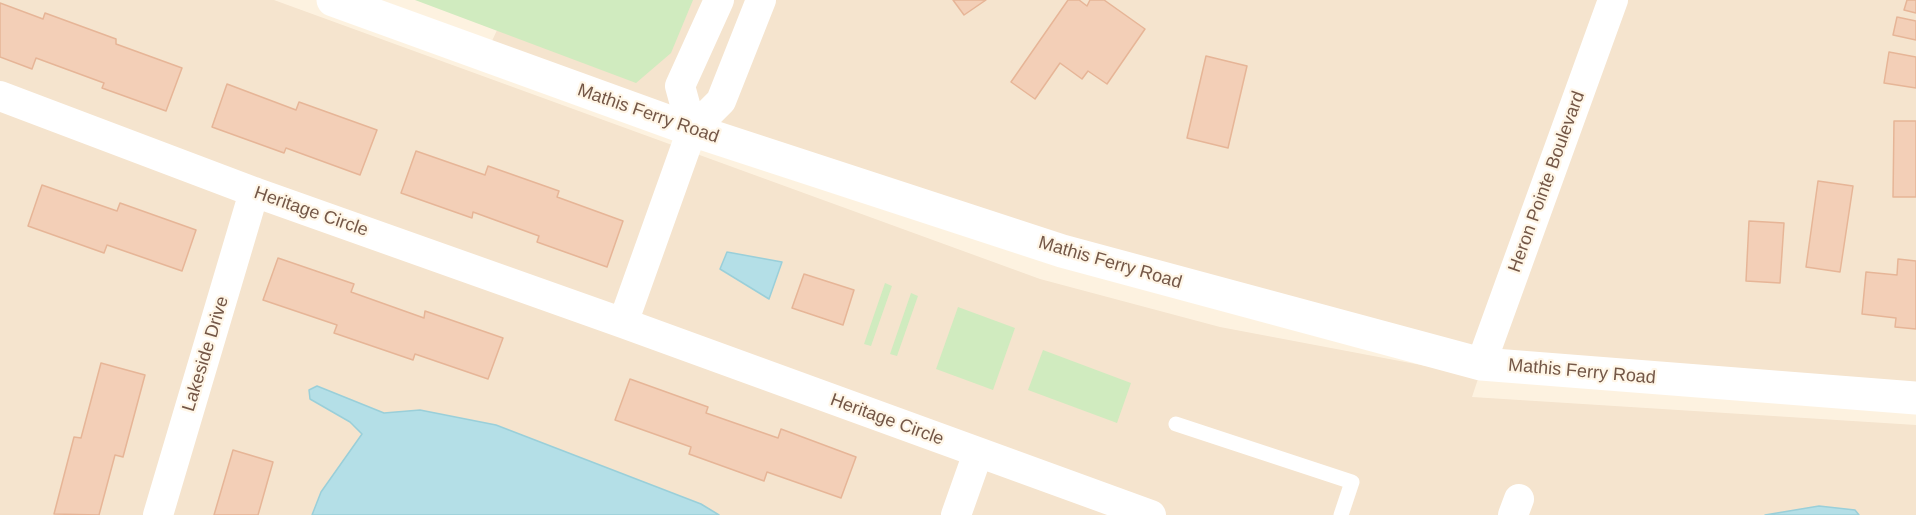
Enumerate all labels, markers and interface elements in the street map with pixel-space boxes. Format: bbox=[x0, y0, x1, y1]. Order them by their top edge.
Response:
street label: Mathis Ferry Road bbox=[574, 80, 722, 148]
street label: Heron Pointe Boulevard bbox=[1504, 89, 1590, 275]
street label: Heritage Circle bbox=[251, 182, 371, 242]
street label: Mathis Ferry Road bbox=[1036, 232, 1184, 294]
street label: Lakeside Drive bbox=[178, 294, 234, 414]
street label: Mathis Ferry Road bbox=[1507, 355, 1657, 389]
street label: Heritage Circle bbox=[827, 389, 947, 451]

